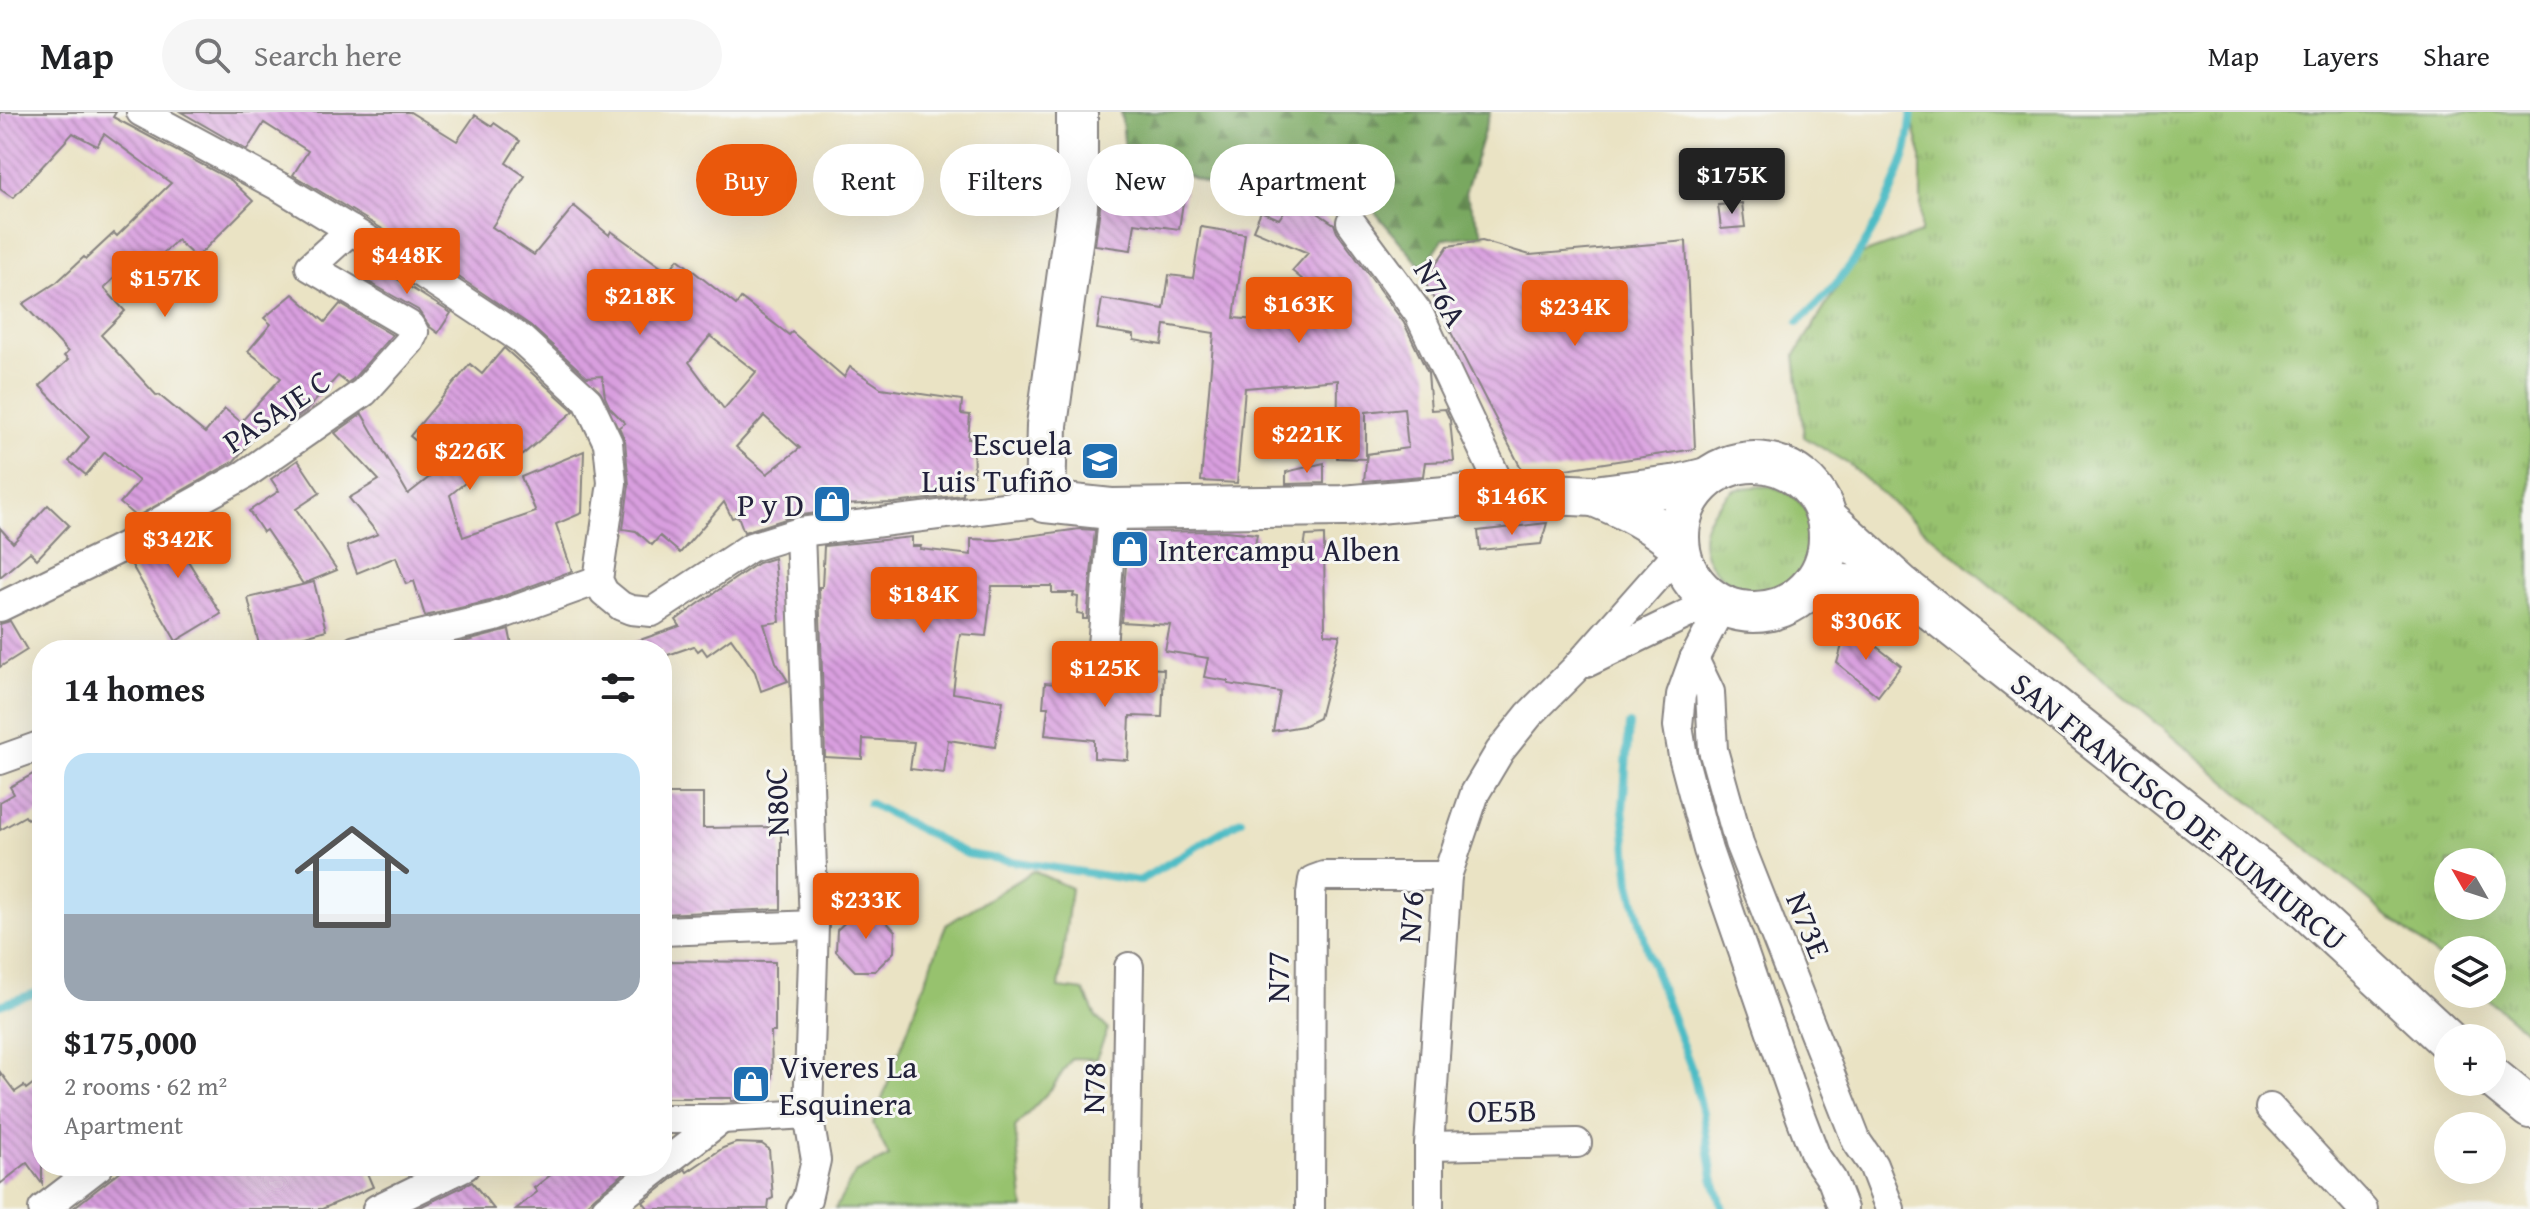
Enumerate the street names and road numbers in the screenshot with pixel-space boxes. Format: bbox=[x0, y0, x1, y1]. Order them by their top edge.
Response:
street label: N76A bbox=[1403, 250, 1480, 336]
street label: PASAJE C bbox=[213, 358, 339, 464]
street label: SAN FRANCISCO DE RUMIURCU bbox=[2001, 660, 2357, 962]
street label: N80C bbox=[751, 767, 801, 837]
street label: N73E bbox=[1774, 885, 1844, 965]
street label: N76 bbox=[1385, 890, 1435, 944]
street label: N77 bbox=[1254, 951, 1301, 1003]
street label: N78 bbox=[1069, 1062, 1117, 1114]
street label: OE5B bbox=[1467, 1086, 1537, 1134]

